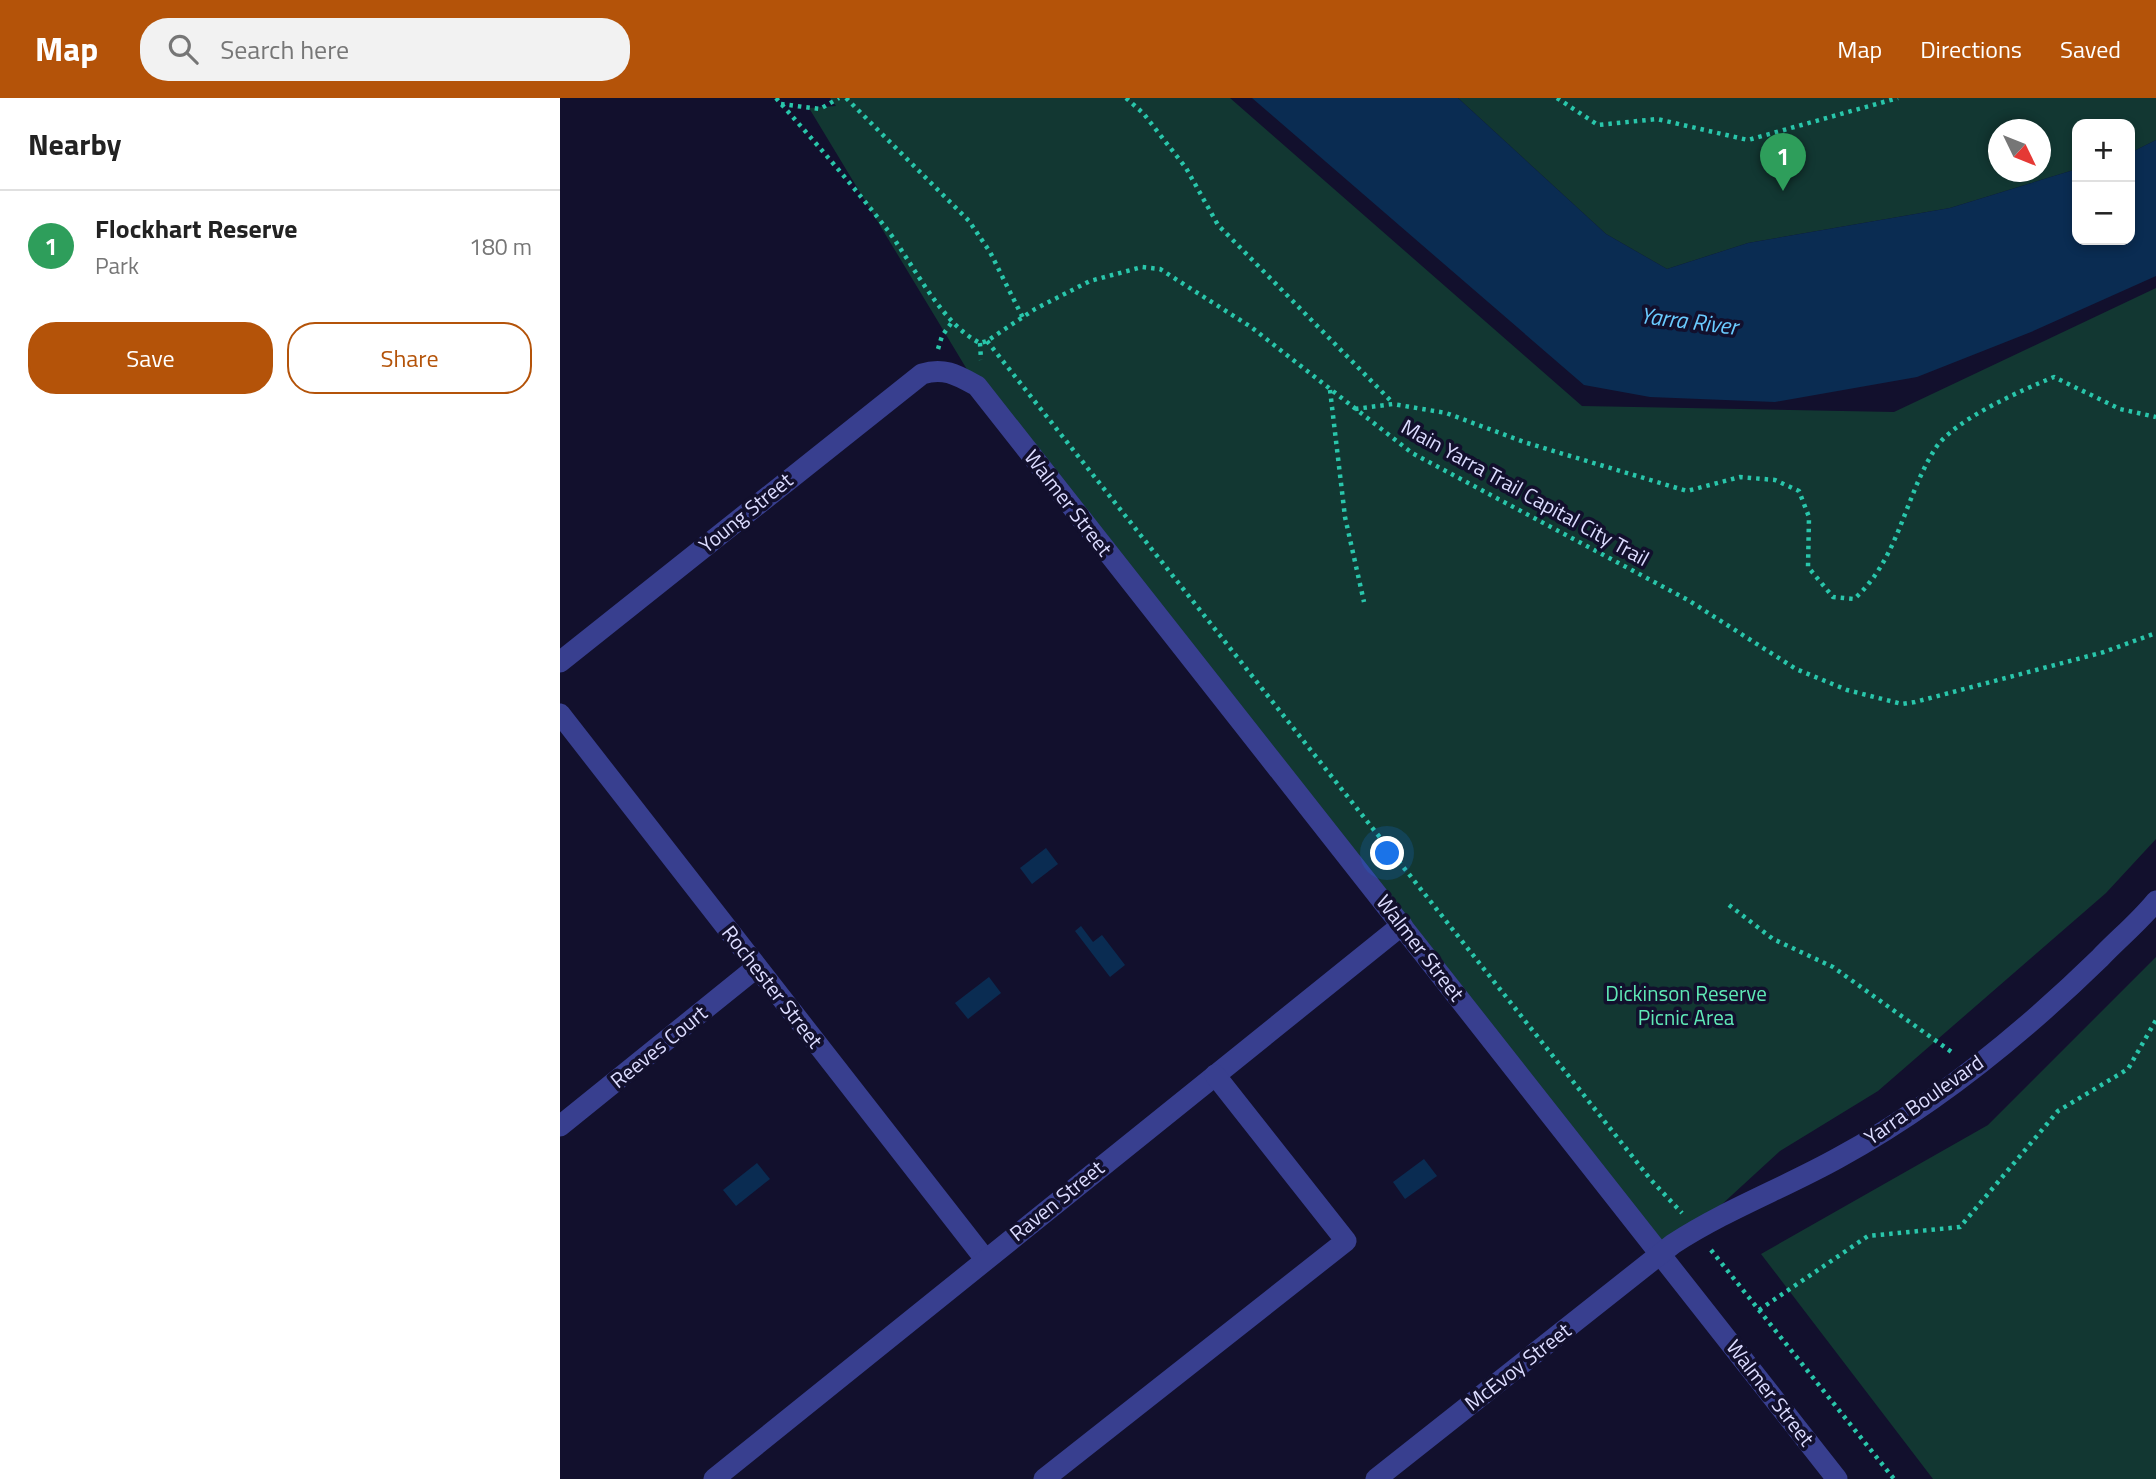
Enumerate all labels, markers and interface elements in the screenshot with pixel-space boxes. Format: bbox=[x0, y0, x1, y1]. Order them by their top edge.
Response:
search box bbox=[140, 18, 630, 81]
text: Map bbox=[35, 24, 98, 74]
icon: search bbox=[164, 30, 202, 68]
text: Search here bbox=[220, 30, 349, 69]
text: Map bbox=[1837, 31, 1882, 67]
text: Directions bbox=[1920, 31, 2022, 67]
text: Saved bbox=[2060, 31, 2121, 67]
north arrow bbox=[1988, 119, 2051, 182]
map controls bbox=[2072, 119, 2135, 245]
button: + bbox=[2072, 119, 2135, 182]
text: Nearby bbox=[28, 121, 121, 167]
pin: 1 bbox=[1760, 133, 1806, 191]
button: − bbox=[2072, 182, 2135, 245]
text: Flockhart Reserve bbox=[95, 209, 298, 248]
text: 1 bbox=[45, 229, 57, 264]
text: 180 m bbox=[469, 229, 532, 264]
text: Park bbox=[95, 248, 139, 283]
water label: Yarra River bbox=[1638, 297, 1742, 344]
button: Save bbox=[28, 322, 273, 394]
button: Share bbox=[287, 322, 532, 394]
street label: Main Yarra Trail Capital City Trail bbox=[1395, 410, 1655, 574]
street label: Walmer Street bbox=[1017, 442, 1121, 563]
street label: Young Street bbox=[691, 464, 800, 560]
your location bbox=[1370, 836, 1404, 870]
street label: Walmer Street bbox=[1369, 887, 1473, 1008]
street label: Rochester Street bbox=[714, 918, 832, 1055]
park label: Dickinson Reserve Picnic Area bbox=[1605, 977, 1767, 1033]
street label: Reeves Court bbox=[603, 997, 714, 1095]
street label: Yarra Boulevard bbox=[1857, 1046, 1990, 1152]
street label: Raven Street bbox=[1002, 1152, 1111, 1248]
street label: McEvoy Street bbox=[1457, 1314, 1578, 1418]
street label: Walmer Street bbox=[1719, 1332, 1823, 1453]

